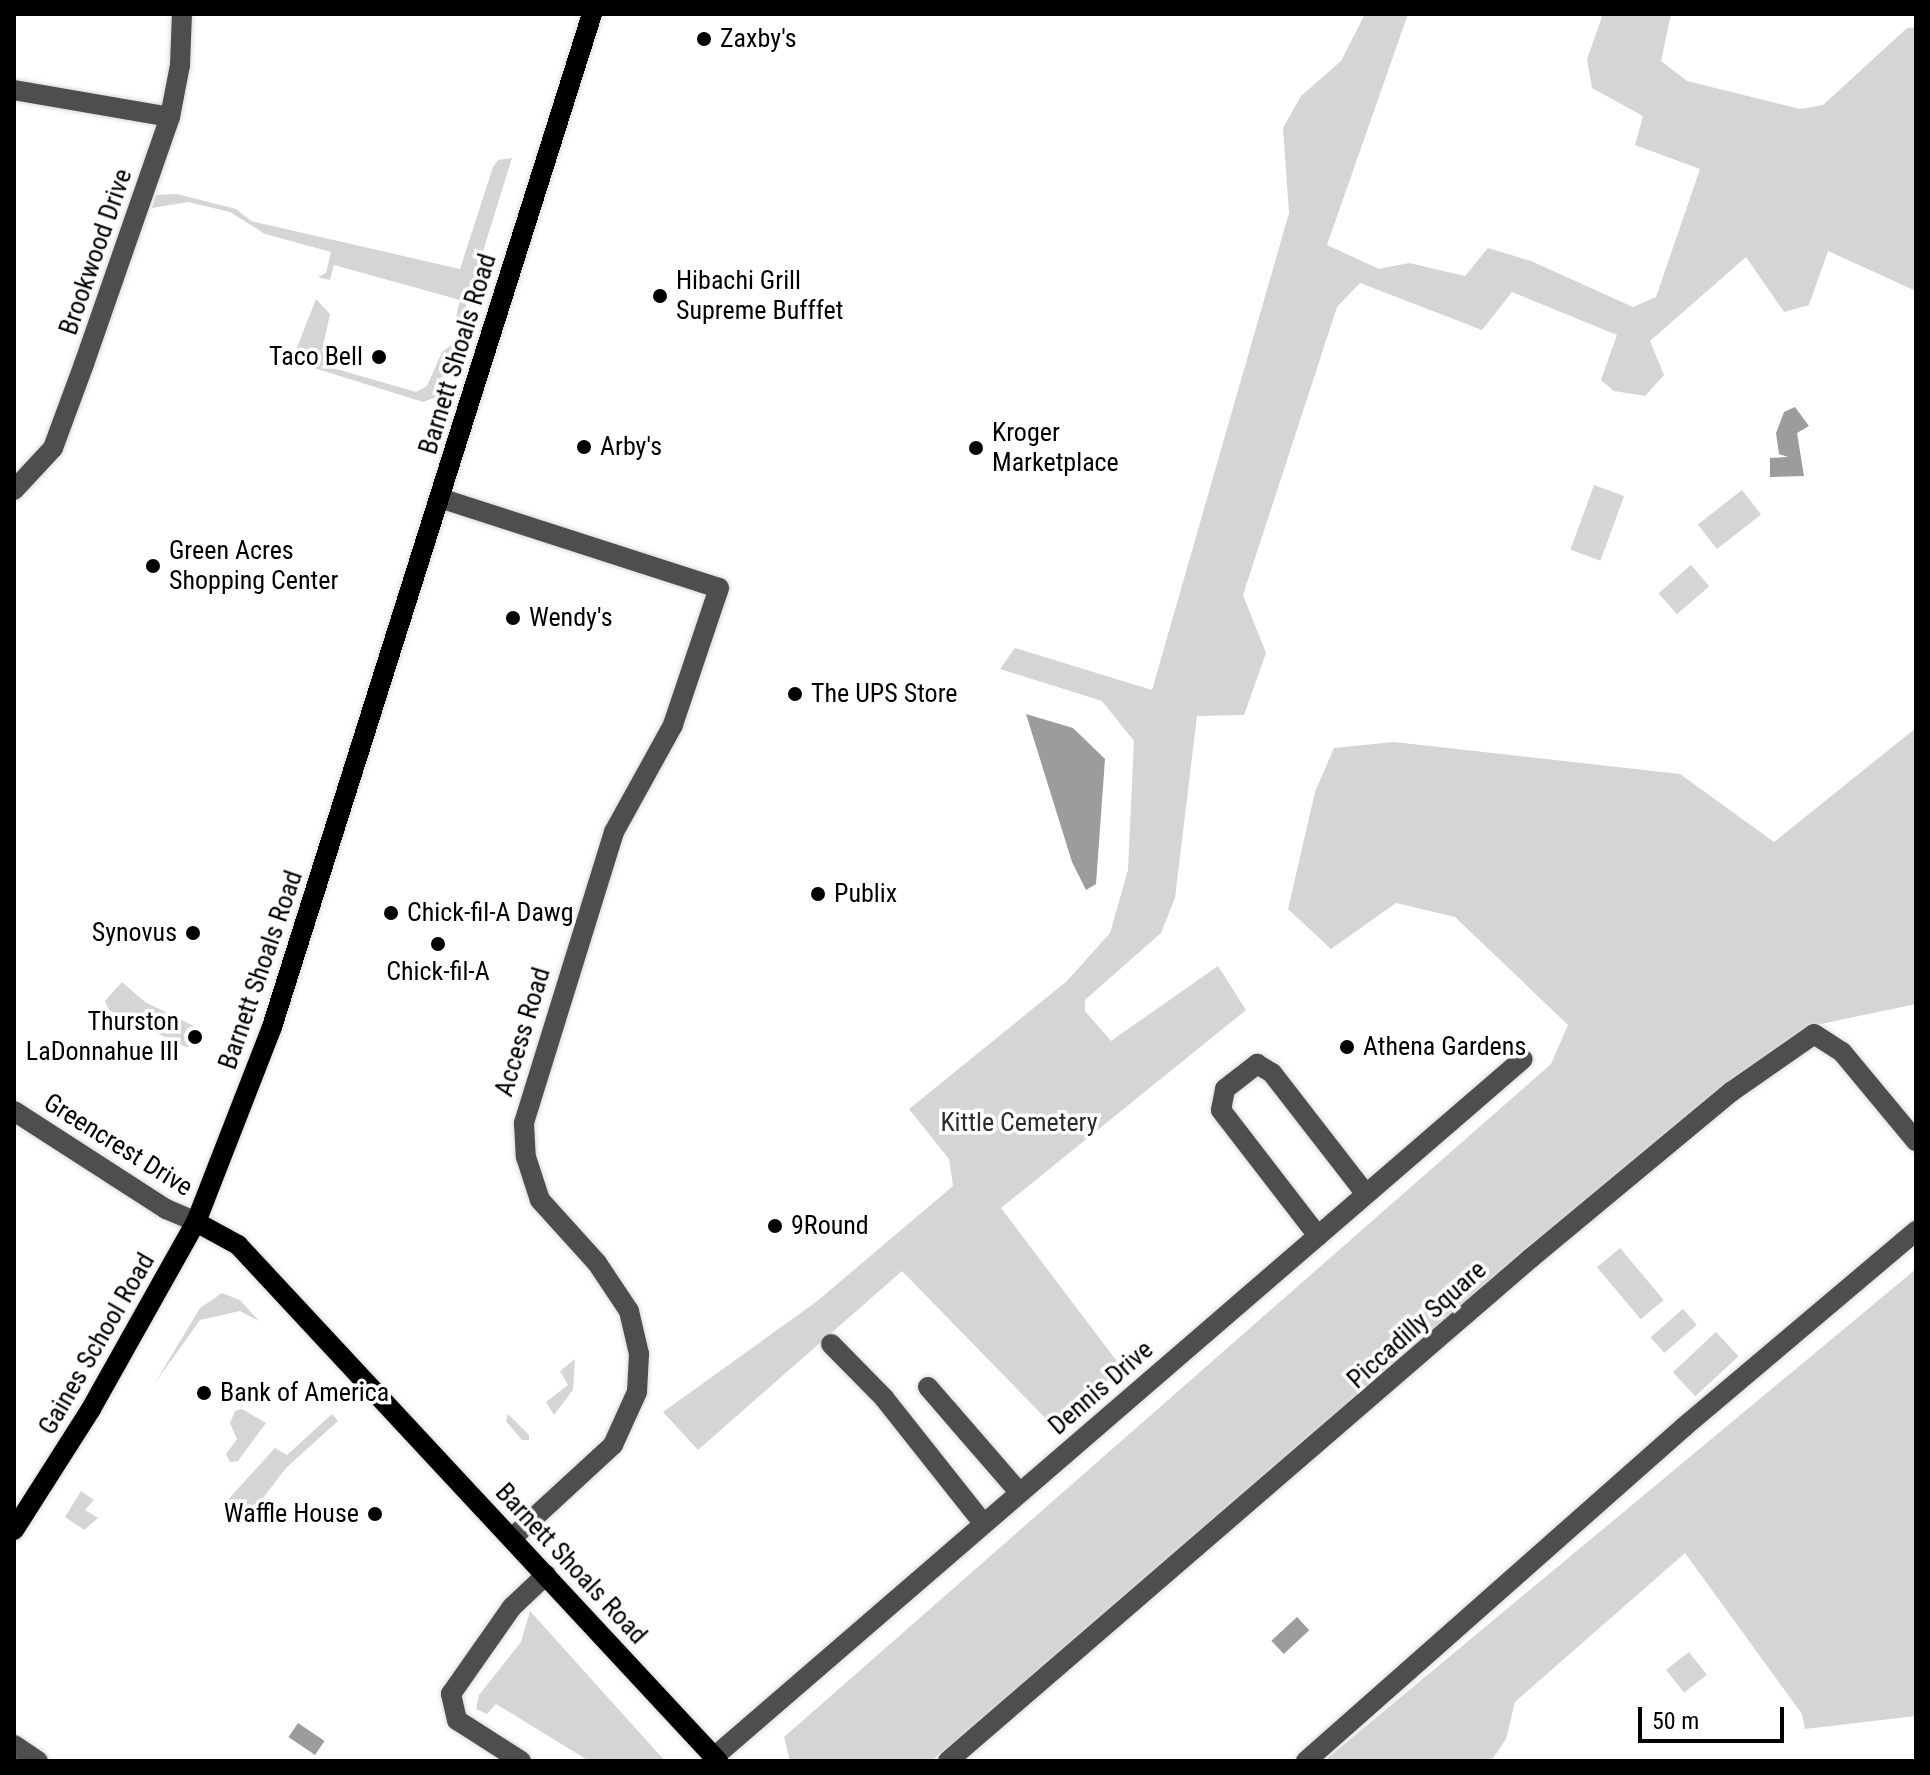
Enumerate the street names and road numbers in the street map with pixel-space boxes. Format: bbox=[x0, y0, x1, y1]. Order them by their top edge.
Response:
street label: Brookwood Drive bbox=[53, 165, 139, 339]
street label: Barnett Shoals Road bbox=[413, 250, 503, 458]
street label: Barnett Shoals Road bbox=[212, 866, 310, 1074]
street label: Access Road bbox=[489, 964, 557, 1100]
street label: Greencrest Drive bbox=[38, 1087, 198, 1203]
street label: Gaines School Road bbox=[32, 1248, 162, 1440]
street label: Piccadilly Square bbox=[1341, 1255, 1493, 1395]
street label: Dennis Drive bbox=[1043, 1334, 1159, 1442]
street label: Barnett Shoals Road bbox=[489, 1477, 653, 1651]

